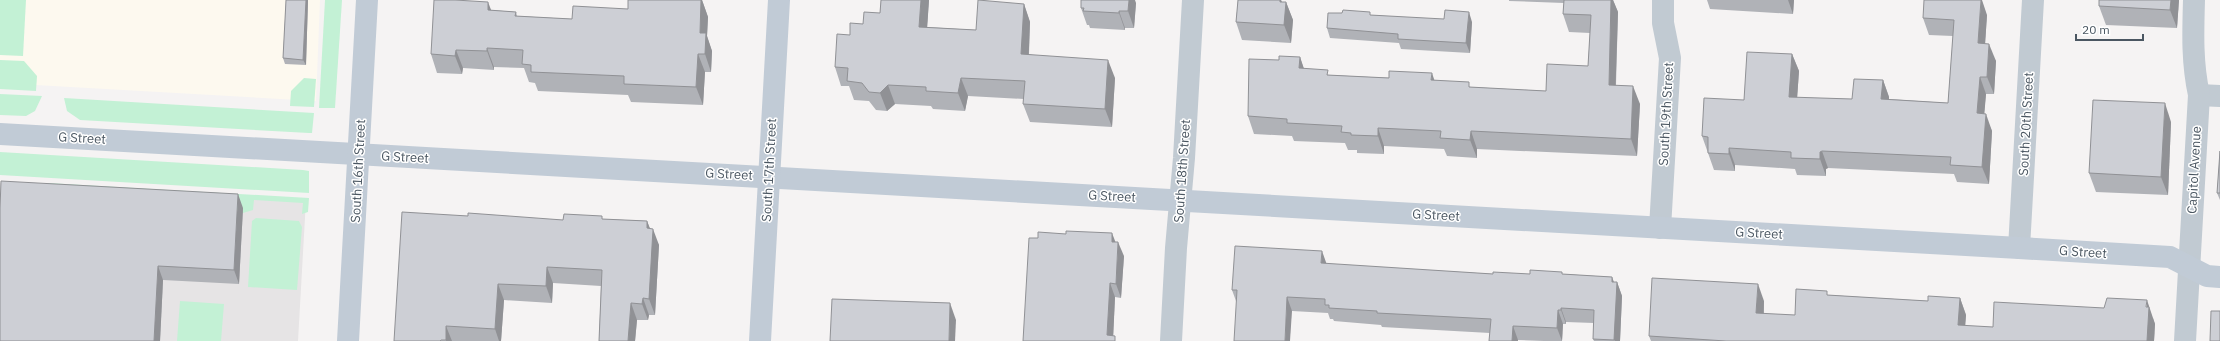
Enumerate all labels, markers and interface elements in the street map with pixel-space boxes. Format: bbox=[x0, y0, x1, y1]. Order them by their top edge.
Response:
scale bar bbox=[2076, 16, 2143, 42]
text: 20 m bbox=[2082, 22, 2110, 37]
street label: South 19th Street bbox=[1655, 62, 1677, 166]
street label: South 20th Street bbox=[2015, 72, 2037, 176]
street label: South 17th Street bbox=[758, 118, 780, 222]
street label: South 16th Street bbox=[347, 119, 369, 223]
street label: South 18th Street bbox=[1170, 119, 1194, 223]
street label: Capitol Avenue bbox=[2183, 126, 2205, 214]
street label: G Street bbox=[58, 128, 106, 148]
street label: G Street bbox=[381, 147, 429, 167]
street label: G Street bbox=[705, 164, 753, 184]
street label: G Street bbox=[1088, 186, 1136, 206]
street label: G Street bbox=[1412, 205, 1460, 225]
street label: G Street bbox=[1735, 223, 1783, 243]
street label: G Street bbox=[2059, 242, 2107, 262]

